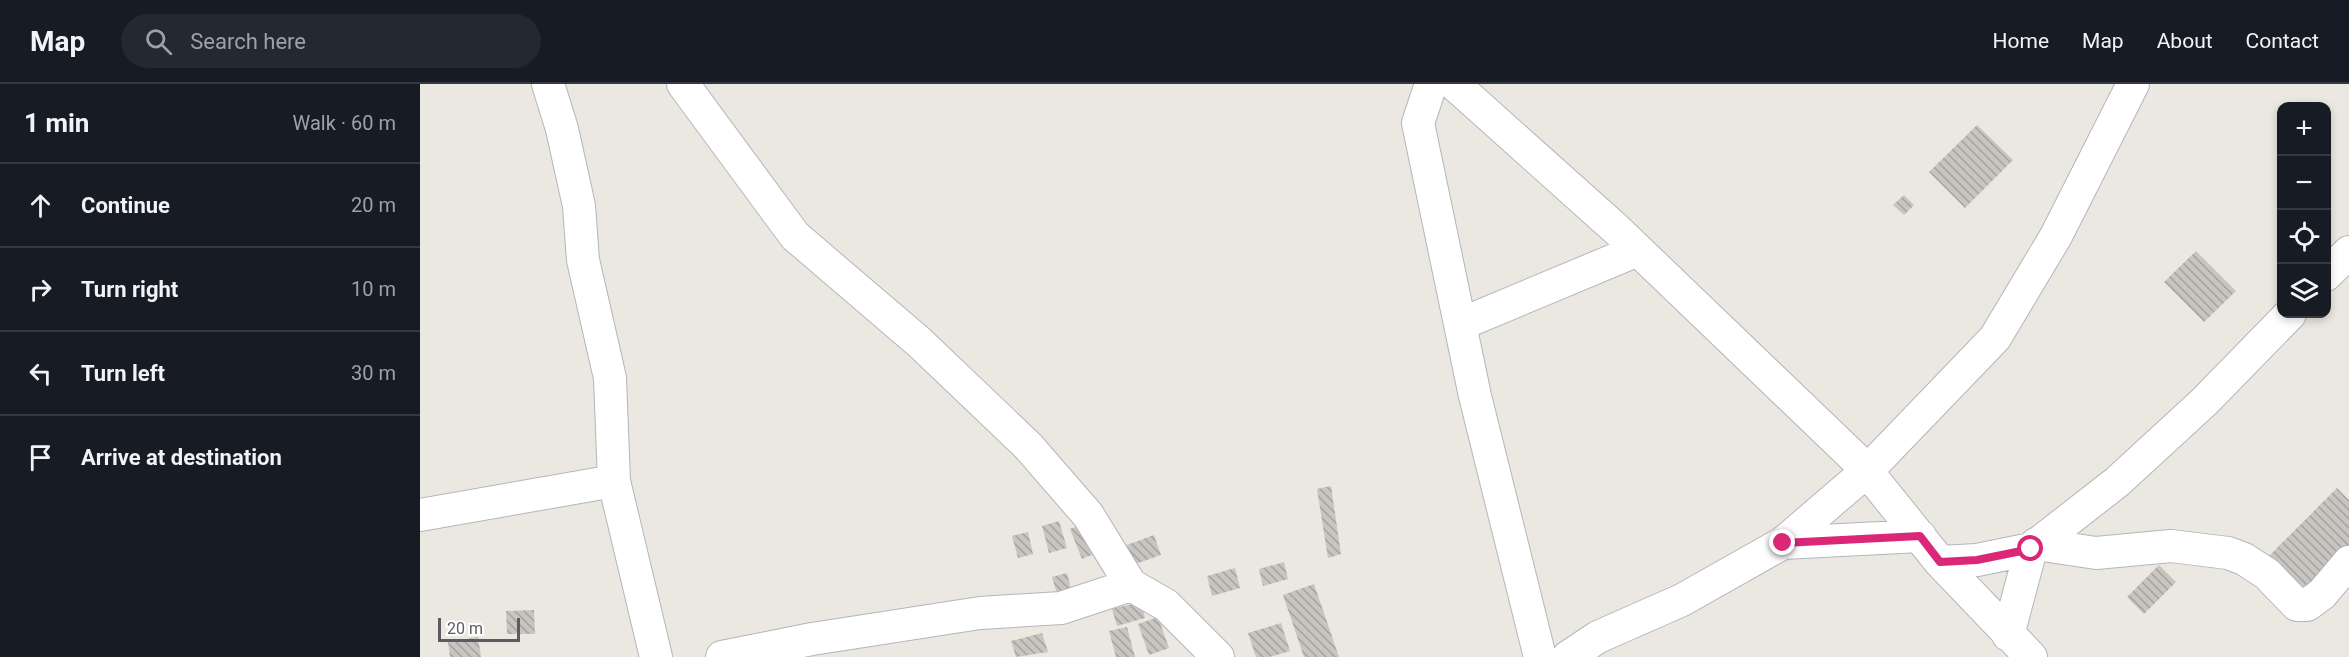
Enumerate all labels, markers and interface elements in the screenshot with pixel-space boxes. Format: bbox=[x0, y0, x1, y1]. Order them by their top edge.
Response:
search box bbox=[121, 14, 541, 68]
text: Map bbox=[30, 25, 85, 58]
icon: search bbox=[142, 25, 175, 58]
text: Search here bbox=[190, 29, 306, 54]
text: Home bbox=[1993, 29, 2049, 53]
text: Map bbox=[2082, 29, 2124, 53]
text: About bbox=[2157, 29, 2213, 53]
text: Contact bbox=[2246, 29, 2319, 53]
map controls bbox=[2277, 102, 2331, 318]
button: + bbox=[2277, 102, 2331, 156]
text: 1 min bbox=[24, 108, 89, 138]
text: Walk · 60 m bbox=[293, 111, 396, 135]
button: − bbox=[2277, 156, 2331, 210]
icon: ahead bbox=[24, 189, 57, 222]
text: Continue bbox=[81, 193, 170, 218]
text: 20 m bbox=[351, 193, 396, 217]
button: locate bbox=[2277, 210, 2331, 264]
button: layers bbox=[2277, 264, 2331, 318]
icon: right bbox=[24, 273, 57, 306]
text: Turn right bbox=[81, 277, 178, 302]
text: 10 m bbox=[351, 277, 396, 301]
icon: left bbox=[24, 357, 57, 390]
text: Turn left bbox=[81, 361, 165, 386]
text: 30 m bbox=[351, 361, 396, 385]
icon: arrive bbox=[24, 441, 57, 474]
text: Arrive at destination bbox=[81, 445, 282, 470]
route end bbox=[1769, 529, 1795, 555]
route start bbox=[2017, 535, 2043, 561]
scale bar bbox=[438, 615, 520, 642]
text: 20 m bbox=[447, 619, 483, 638]

